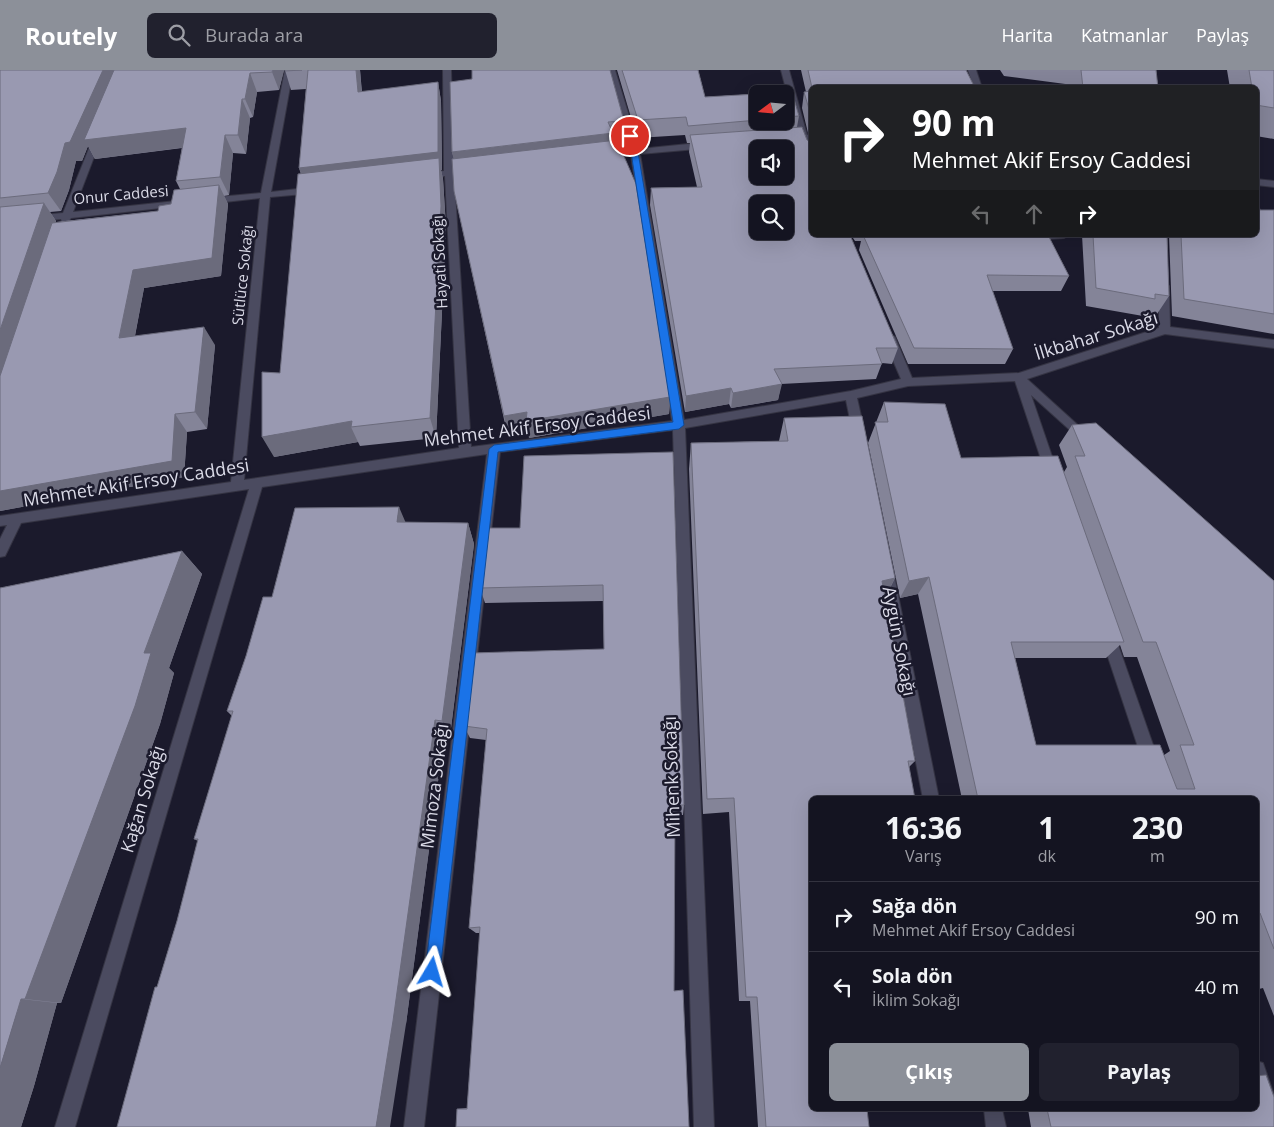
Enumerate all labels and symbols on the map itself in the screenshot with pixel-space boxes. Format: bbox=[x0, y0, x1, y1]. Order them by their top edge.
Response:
north arrow bbox=[749, 85, 794, 130]
pin bbox=[609, 115, 651, 157]
street label: Onur Caddesi bbox=[73, 180, 169, 208]
street label: Hayati Sokağı bbox=[427, 215, 451, 309]
street label: Sütlüce Sokağı bbox=[227, 224, 257, 326]
street label: İlkbahar Sokağı bbox=[1031, 305, 1161, 365]
street label: Mehmet Akif Ersoy Caddesi bbox=[422, 400, 652, 452]
street label: Mehmet Akif Ersoy Caddesi bbox=[21, 452, 251, 512]
street label: Aygün Sokağı bbox=[878, 584, 922, 698]
street label: Mihenk Sokağı bbox=[657, 716, 685, 838]
street label: Mimoza Sokağı bbox=[414, 722, 454, 850]
street label: Kağan Sokağı bbox=[114, 742, 170, 856]
position arrow bbox=[405, 945, 457, 997]

